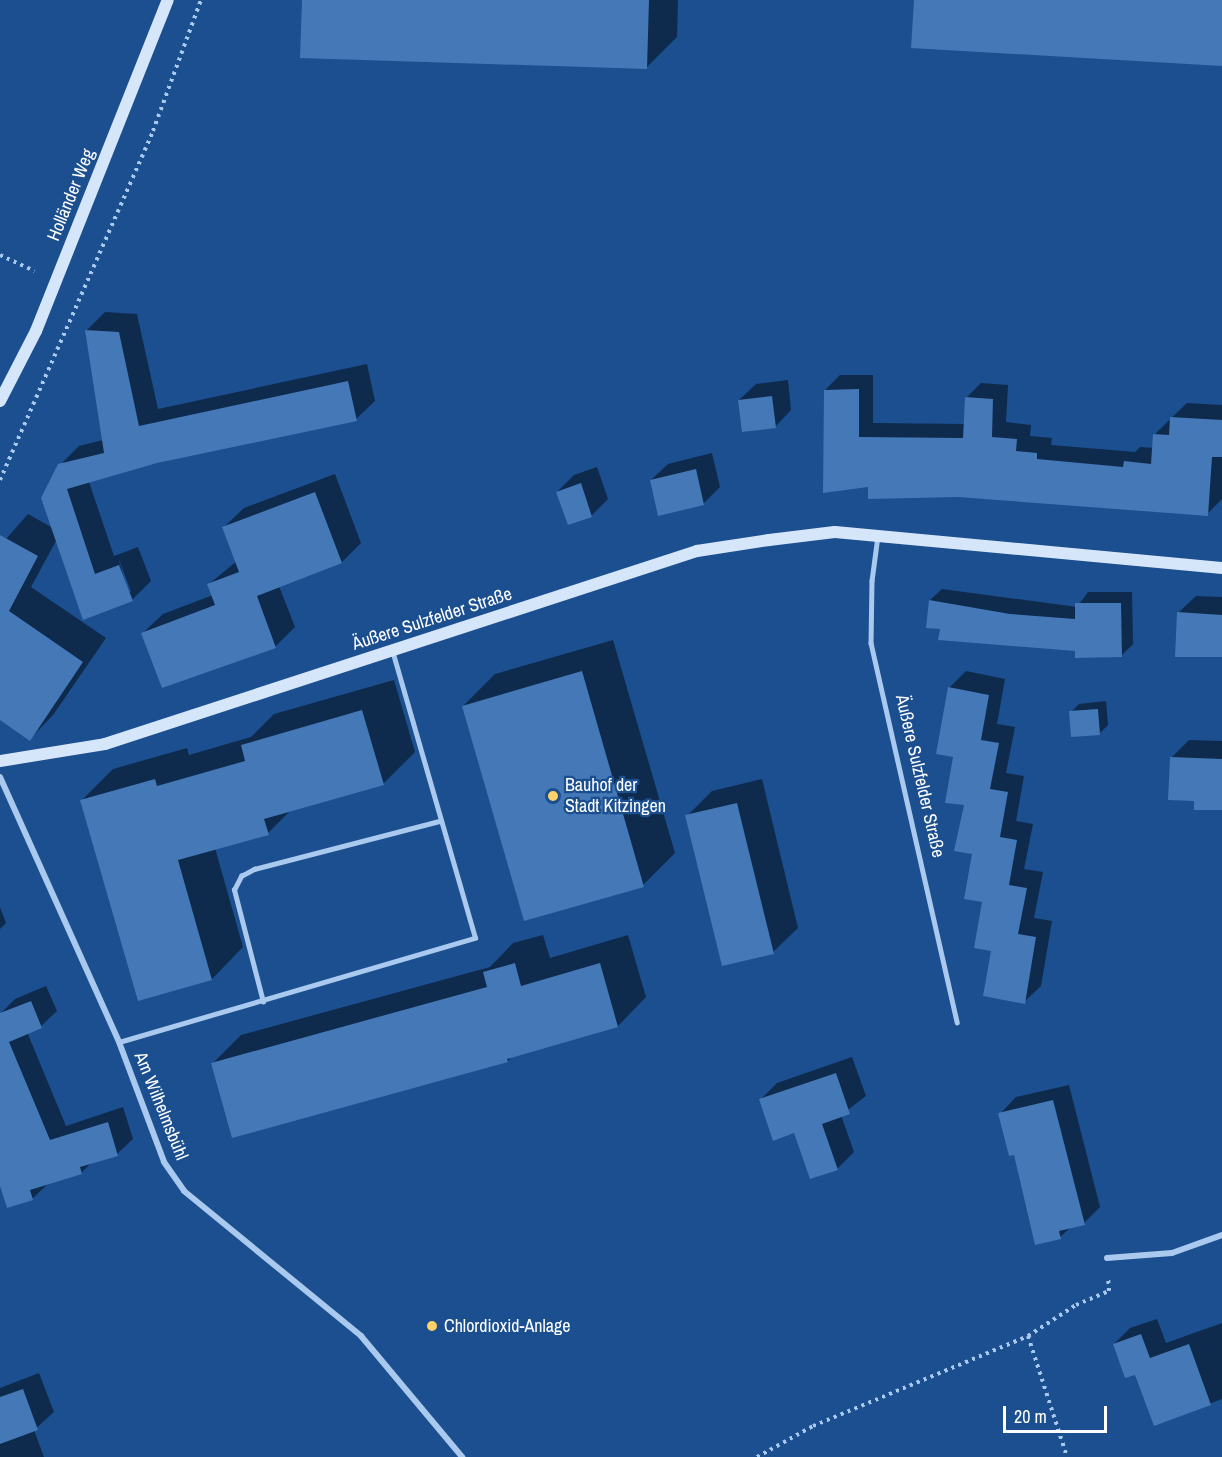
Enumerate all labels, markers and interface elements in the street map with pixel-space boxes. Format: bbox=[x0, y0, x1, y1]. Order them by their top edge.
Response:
street label: Holländer Weg bbox=[43, 146, 99, 244]
street label: Äußere Sulzfelder Straße bbox=[349, 583, 515, 655]
street label: Äußere Sulzfelder Straße bbox=[891, 692, 949, 860]
place label: Bauhof der Stadt Kitzingen bbox=[565, 775, 666, 818]
marker: Bauhof der Stadt Kitzingen bbox=[546, 789, 560, 803]
street label: Am Wilhelmsbühl bbox=[129, 1049, 193, 1163]
place label: Chlordioxid-Anlage bbox=[444, 1315, 570, 1337]
marker: Chlordioxid-Anlage bbox=[425, 1319, 439, 1333]
scale bar bbox=[1006, 1394, 1110, 1432]
text: 20 m bbox=[1014, 1404, 1047, 1429]

